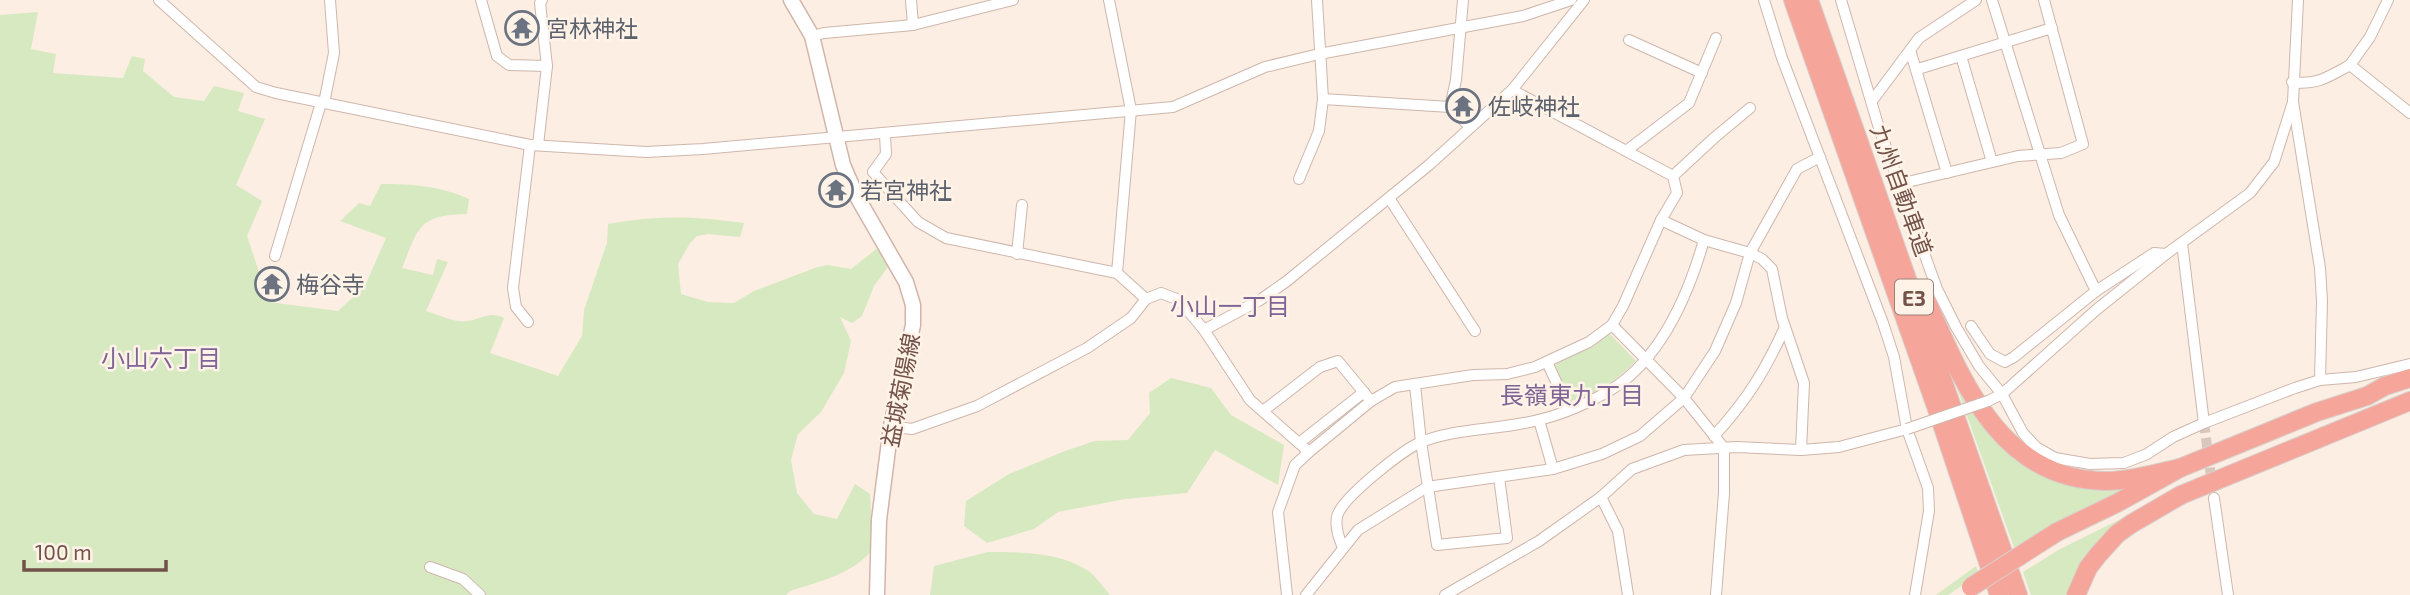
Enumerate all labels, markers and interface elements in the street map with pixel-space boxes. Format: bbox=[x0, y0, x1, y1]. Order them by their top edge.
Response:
temple icon: 宮林神社 bbox=[503, 9, 541, 47]
place label: 宮林神社 bbox=[546, 14, 638, 42]
temple icon: 佐岐神社 bbox=[1444, 87, 1482, 125]
place label: 佐岐神社 bbox=[1488, 92, 1580, 120]
street label: 九州自動車道 bbox=[1865, 120, 1939, 260]
temple icon: 若宮神社 bbox=[817, 171, 855, 209]
place label: 若宮神社 bbox=[860, 176, 952, 204]
temple icon: 梅谷寺 bbox=[253, 265, 291, 303]
place label: 梅谷寺 bbox=[296, 270, 365, 298]
road number: E3 bbox=[1895, 280, 1933, 314]
district label: 小山一丁目 bbox=[1170, 291, 1290, 320]
street label: 益城菊陽線 bbox=[875, 331, 925, 449]
district label: 小山六丁目 bbox=[101, 343, 221, 372]
district label: 長嶺東九丁目 bbox=[1500, 380, 1644, 409]
scale bar bbox=[24, 528, 166, 572]
text: 100 m bbox=[35, 539, 92, 564]

